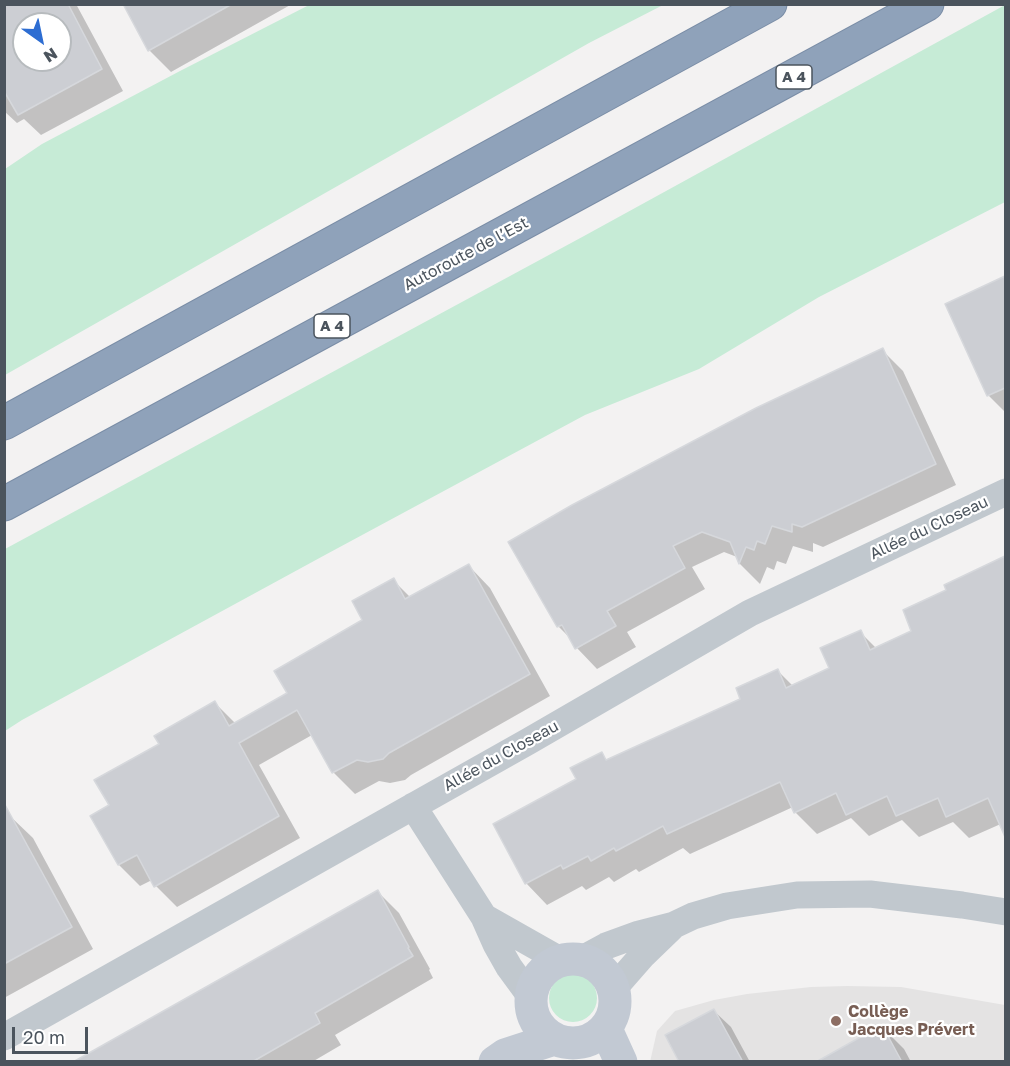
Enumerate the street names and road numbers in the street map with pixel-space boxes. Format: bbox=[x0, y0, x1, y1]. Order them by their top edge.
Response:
road number: A 4 bbox=[776, 65, 812, 89]
street label: Autoroute de l’Est bbox=[400, 213, 532, 295]
road number: A 4 bbox=[314, 314, 350, 338]
street label: Allée du Closeau bbox=[867, 492, 991, 564]
street label: Allée du Closeau bbox=[440, 716, 562, 796]

